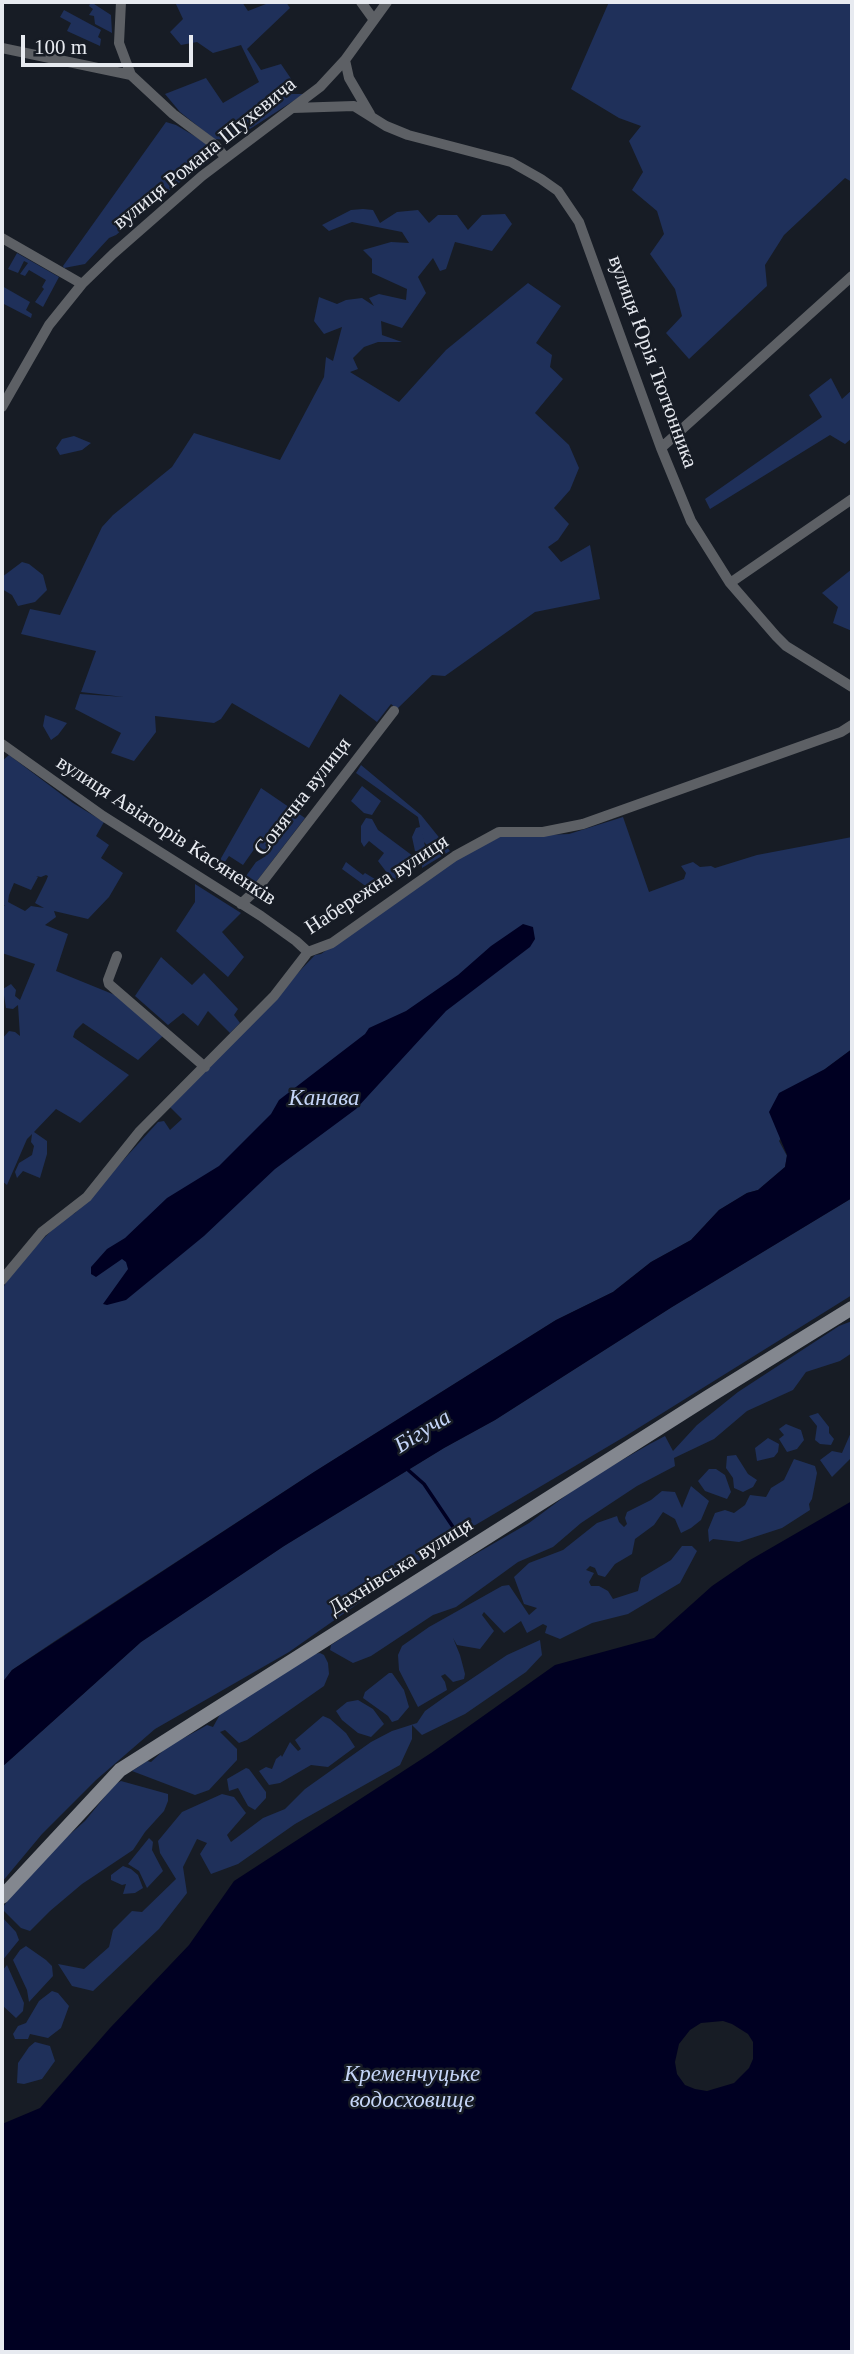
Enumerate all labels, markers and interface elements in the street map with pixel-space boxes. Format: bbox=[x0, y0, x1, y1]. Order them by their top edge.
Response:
scale bar bbox=[24, 21, 196, 65]
text: 100 m bbox=[34, 35, 87, 59]
street label: вулиця Романа Шухевича bbox=[108, 72, 302, 236]
street label: вулиця Юрія Тютюнника bbox=[602, 252, 702, 472]
street label: Сонячна вулиця bbox=[249, 733, 357, 861]
street label: вулиця Авіаторів Касяненків bbox=[51, 750, 281, 912]
street label: Набережна вулиця bbox=[301, 829, 453, 941]
water label: Канава bbox=[288, 1085, 360, 1113]
water label: Бігуча bbox=[390, 1404, 456, 1460]
street label: Дахнівська вулиця bbox=[324, 1512, 478, 1622]
water label: Кременчуцьке водосховище bbox=[344, 2061, 480, 2115]

